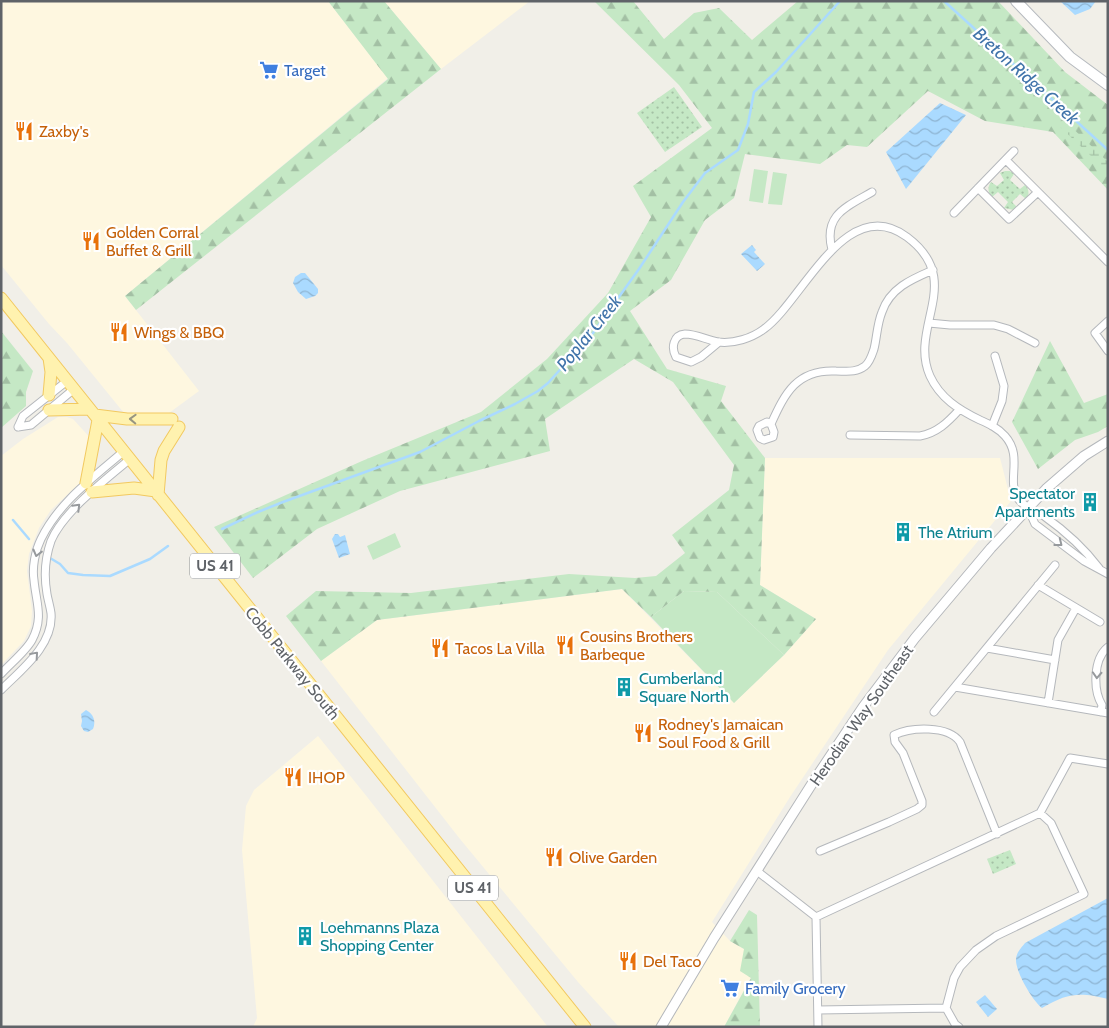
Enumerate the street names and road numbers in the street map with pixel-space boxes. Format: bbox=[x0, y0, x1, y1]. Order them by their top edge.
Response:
road number: US 41 bbox=[190, 554, 240, 578]
street label: Cobb Parkway South bbox=[241, 603, 344, 724]
street label: Herodian Way Southeast bbox=[806, 641, 918, 789]
road number: US 41 bbox=[448, 876, 498, 900]

